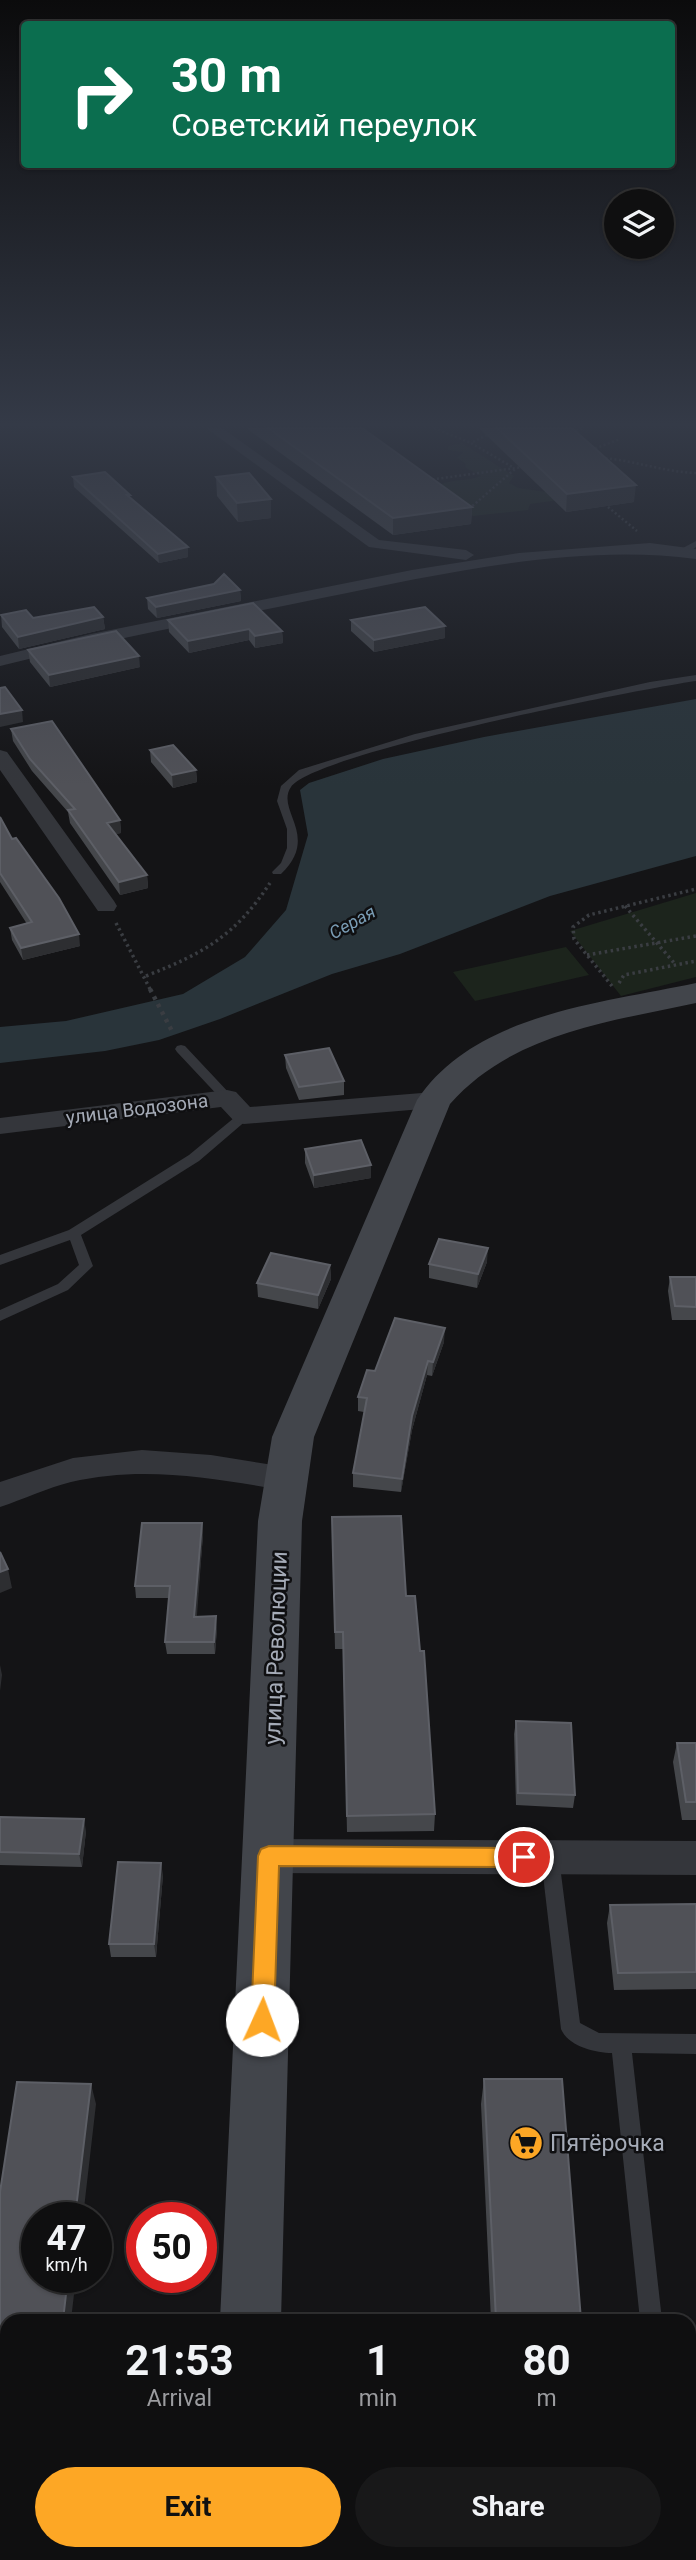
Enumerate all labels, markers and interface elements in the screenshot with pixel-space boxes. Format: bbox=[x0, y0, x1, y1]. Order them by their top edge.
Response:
text: 30 m bbox=[171, 47, 282, 104]
icon: right bbox=[56, 49, 147, 140]
text: Советский переулок bbox=[171, 106, 477, 144]
map controls bbox=[604, 189, 674, 259]
button: layers bbox=[604, 189, 674, 259]
water label: Серая bbox=[325, 901, 379, 943]
street label: улица Водозона bbox=[65, 1089, 209, 1129]
street label: улица Революции bbox=[259, 1551, 293, 1745]
pin bbox=[494, 1827, 554, 1887]
icon: arrive bbox=[505, 1838, 543, 1876]
position arrow bbox=[225, 1983, 299, 2057]
supermarket icon: Пятёрочка bbox=[507, 2124, 545, 2162]
place label: Пятёрочка bbox=[550, 2130, 665, 2157]
speed limit sign: 50 bbox=[126, 2202, 217, 2293]
text: 47 bbox=[46, 2218, 87, 2259]
text: km/h bbox=[45, 2254, 88, 2275]
text: 21:53 bbox=[125, 2336, 234, 2385]
text: 1 bbox=[366, 2336, 390, 2385]
text: 80 bbox=[523, 2336, 571, 2385]
text: Arrival bbox=[147, 2385, 212, 2412]
text: min bbox=[359, 2385, 397, 2412]
text: m bbox=[537, 2385, 557, 2412]
button: Exit bbox=[35, 2467, 341, 2547]
button: Share bbox=[355, 2467, 661, 2547]

